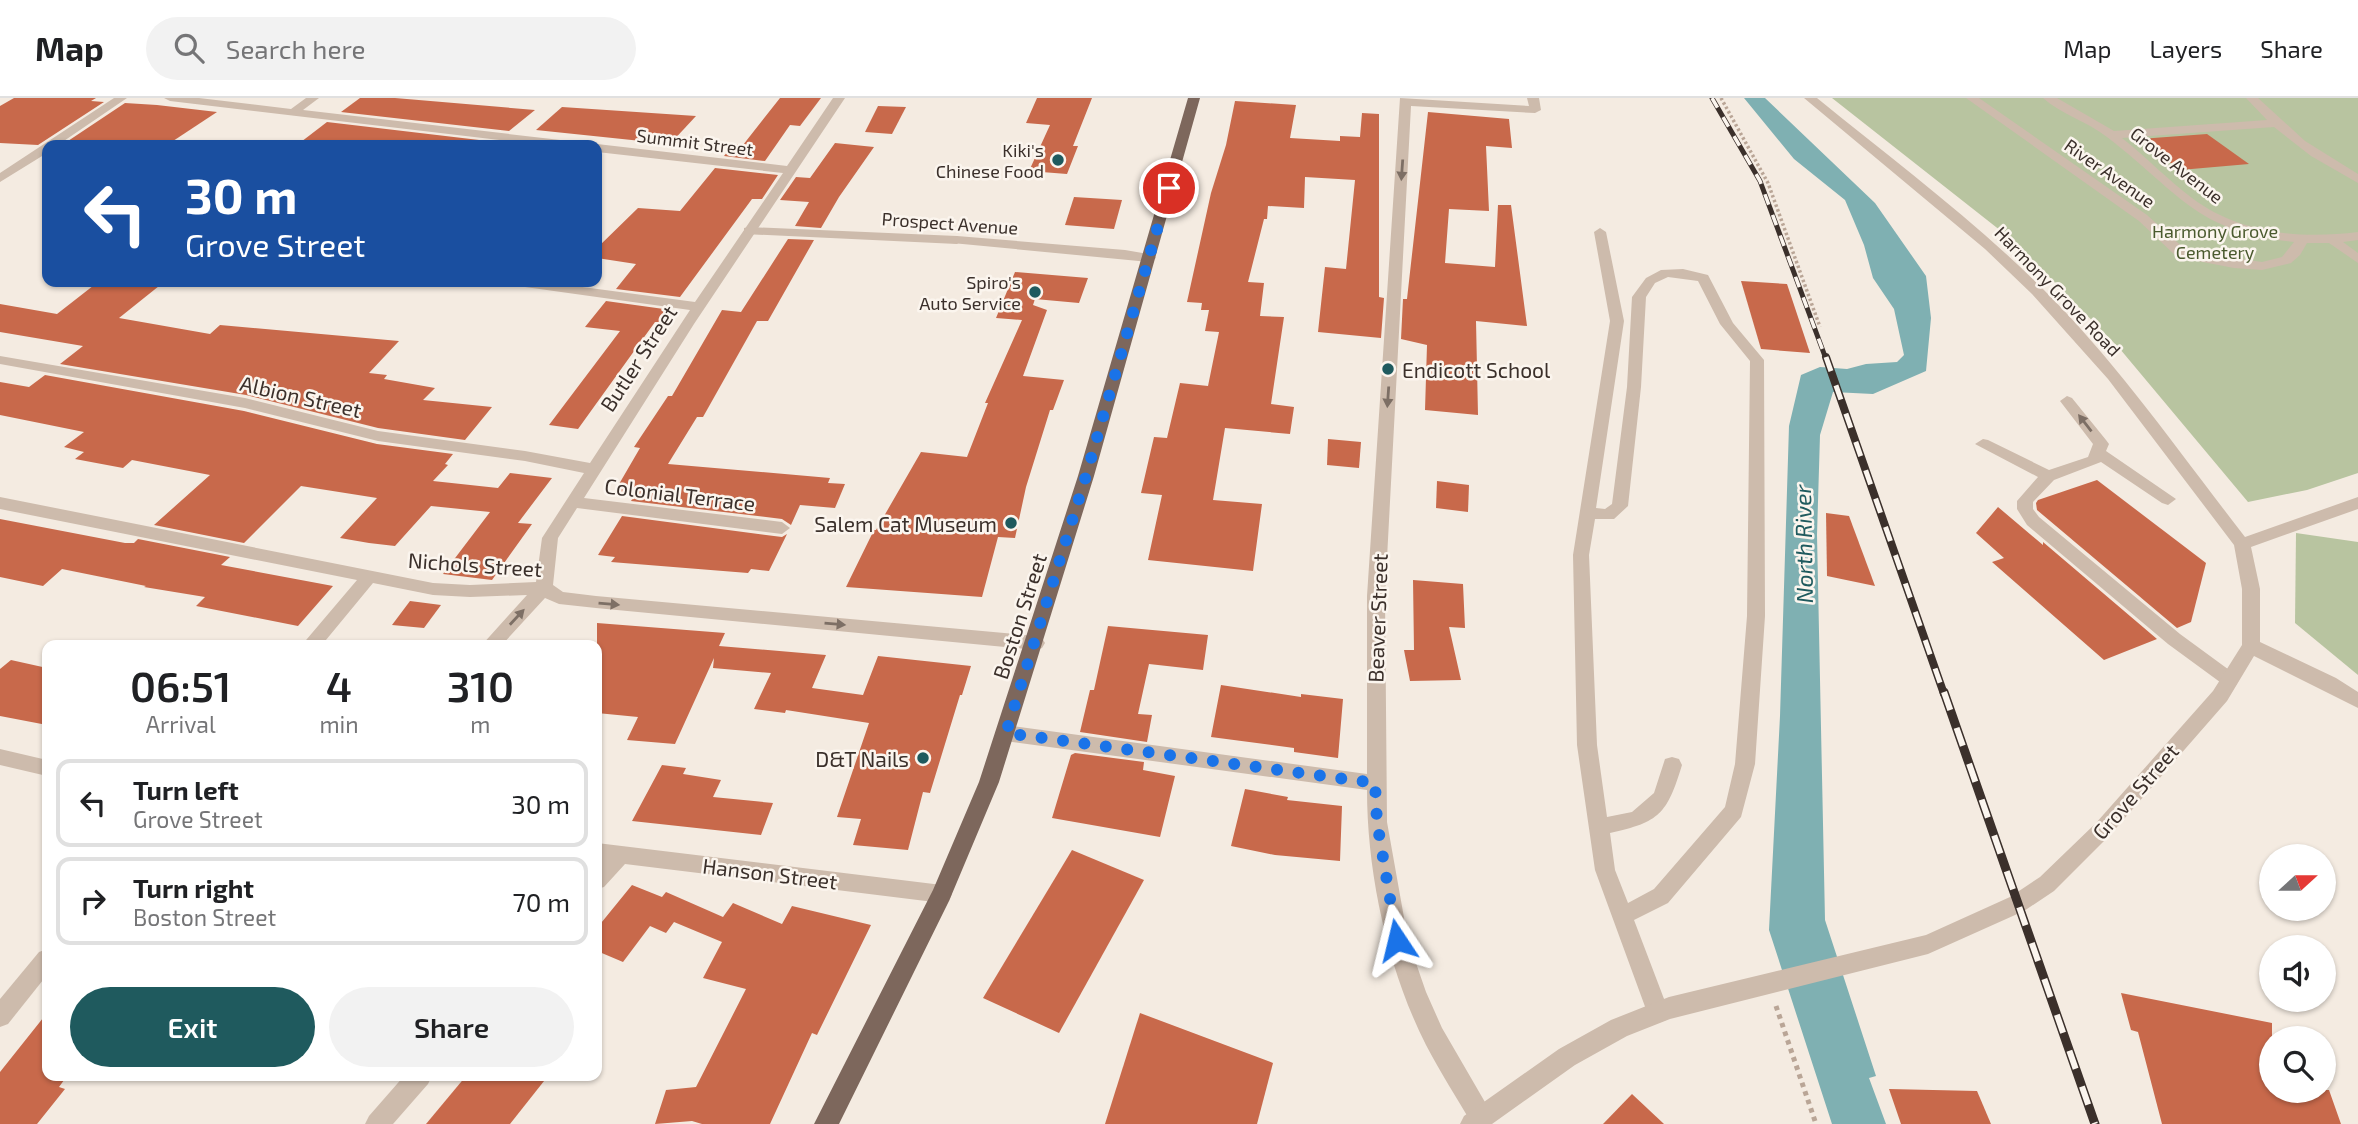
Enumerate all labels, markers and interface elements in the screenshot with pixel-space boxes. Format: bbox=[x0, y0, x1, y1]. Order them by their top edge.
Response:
search box bbox=[146, 17, 636, 80]
text: Map bbox=[35, 28, 104, 68]
icon: search bbox=[170, 29, 208, 67]
text: Search here bbox=[226, 33, 365, 64]
text: Map bbox=[2063, 34, 2111, 63]
text: Layers bbox=[2149, 34, 2222, 63]
text: Share bbox=[2260, 34, 2323, 63]
street label: Grove Avenue bbox=[2126, 122, 2228, 208]
street label: Summit Street bbox=[635, 124, 755, 160]
street label: River Avenue bbox=[2061, 134, 2159, 212]
place label: Kiki's Chinese Food bbox=[936, 139, 1044, 182]
marker: Kiki's Chinese Food bbox=[1050, 152, 1066, 168]
pin bbox=[1139, 158, 1199, 218]
one-way arrow bbox=[1396, 159, 1407, 181]
text: 30 m bbox=[185, 165, 297, 224]
icon: left bbox=[70, 168, 161, 259]
icon: arrive bbox=[1150, 169, 1188, 207]
street label: Prospect Avenue bbox=[881, 207, 1019, 239]
park label: Harmony Grove Cemetery bbox=[2152, 220, 2278, 263]
street label: Harmony Grove Road bbox=[1990, 222, 2126, 360]
text: Grove Street bbox=[185, 225, 366, 263]
place label: Spiro's Auto Service bbox=[919, 271, 1021, 314]
marker: Spiro's Auto Service bbox=[1027, 284, 1043, 300]
street label: Butler Street bbox=[594, 300, 682, 416]
place label: Endicott School bbox=[1402, 357, 1551, 382]
marker: Endicott School bbox=[1380, 361, 1396, 377]
street label: Albion Street bbox=[238, 370, 364, 422]
one-way arrow bbox=[1382, 386, 1393, 408]
one-way arrow bbox=[2078, 415, 2093, 432]
street label: Colonial Terrace bbox=[603, 472, 757, 516]
water label: North River bbox=[1788, 483, 1818, 604]
place label: Salem Cat Museum bbox=[814, 511, 997, 536]
marker: Salem Cat Museum bbox=[1003, 515, 1019, 531]
street label: Nichols Street bbox=[407, 547, 543, 581]
street label: Boston Street bbox=[987, 550, 1051, 682]
street label: Beaver Street bbox=[1362, 553, 1392, 683]
one-way arrow bbox=[598, 599, 620, 610]
one-way arrow bbox=[509, 608, 525, 626]
one-way arrow bbox=[824, 619, 846, 630]
text: 06:51 bbox=[130, 660, 231, 710]
text: 4 bbox=[326, 660, 352, 710]
text: 310 bbox=[447, 660, 514, 710]
text: Arrival bbox=[146, 710, 216, 738]
text: min bbox=[319, 710, 359, 738]
text: m bbox=[470, 710, 490, 738]
street label: Grove Street bbox=[2087, 738, 2183, 844]
place label: D&T Nails bbox=[815, 746, 909, 771]
marker: D&T Nails bbox=[915, 750, 931, 766]
text: Turn left bbox=[133, 774, 239, 805]
icon: left bbox=[74, 784, 112, 822]
text: 30 m bbox=[511, 788, 570, 819]
text: Grove Street bbox=[133, 805, 263, 833]
north arrow bbox=[2259, 844, 2336, 920]
map controls bbox=[2259, 844, 2336, 1103]
street label: Hanson Street bbox=[701, 852, 839, 894]
text: Turn right bbox=[133, 872, 254, 903]
icon: right bbox=[74, 882, 112, 920]
text: 70 m bbox=[512, 886, 570, 917]
text: Boston Street bbox=[133, 903, 276, 931]
position arrow bbox=[1360, 903, 1434, 977]
button: sound bbox=[2259, 935, 2336, 1012]
button: Exit bbox=[70, 987, 315, 1067]
button: Share bbox=[329, 987, 574, 1067]
button: search bbox=[2259, 1026, 2336, 1103]

